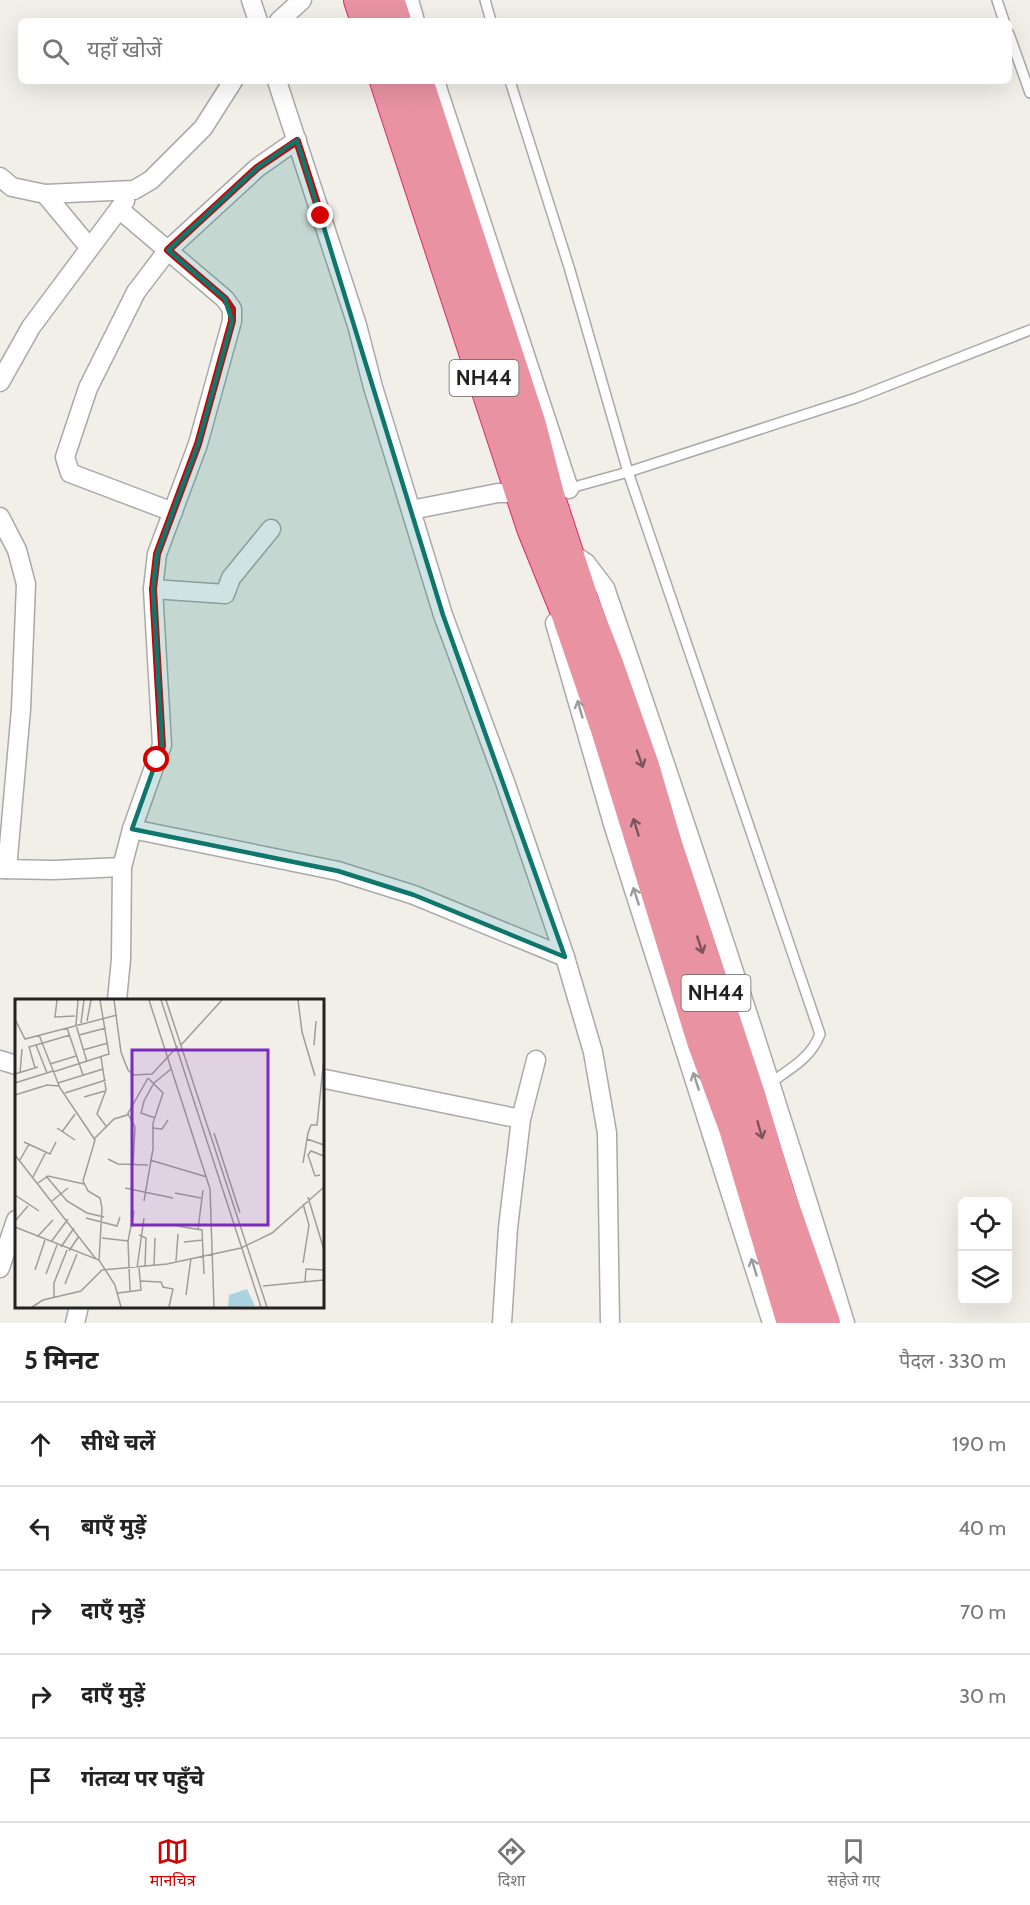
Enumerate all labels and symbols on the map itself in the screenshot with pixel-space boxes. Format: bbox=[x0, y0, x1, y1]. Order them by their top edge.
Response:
route end bbox=[307, 202, 333, 228]
road number: NH44 bbox=[450, 360, 518, 396]
one-way arrow bbox=[574, 700, 585, 719]
route start bbox=[143, 746, 169, 772]
one-way arrow bbox=[636, 749, 647, 768]
one-way arrow bbox=[630, 818, 641, 837]
one-way arrow bbox=[630, 887, 641, 906]
one-way arrow bbox=[695, 935, 706, 954]
road number: NH44 bbox=[682, 975, 750, 1011]
inset map bbox=[15, 999, 324, 1308]
one-way arrow bbox=[690, 1072, 701, 1091]
one-way arrow bbox=[755, 1120, 766, 1139]
one-way arrow bbox=[748, 1258, 759, 1277]

